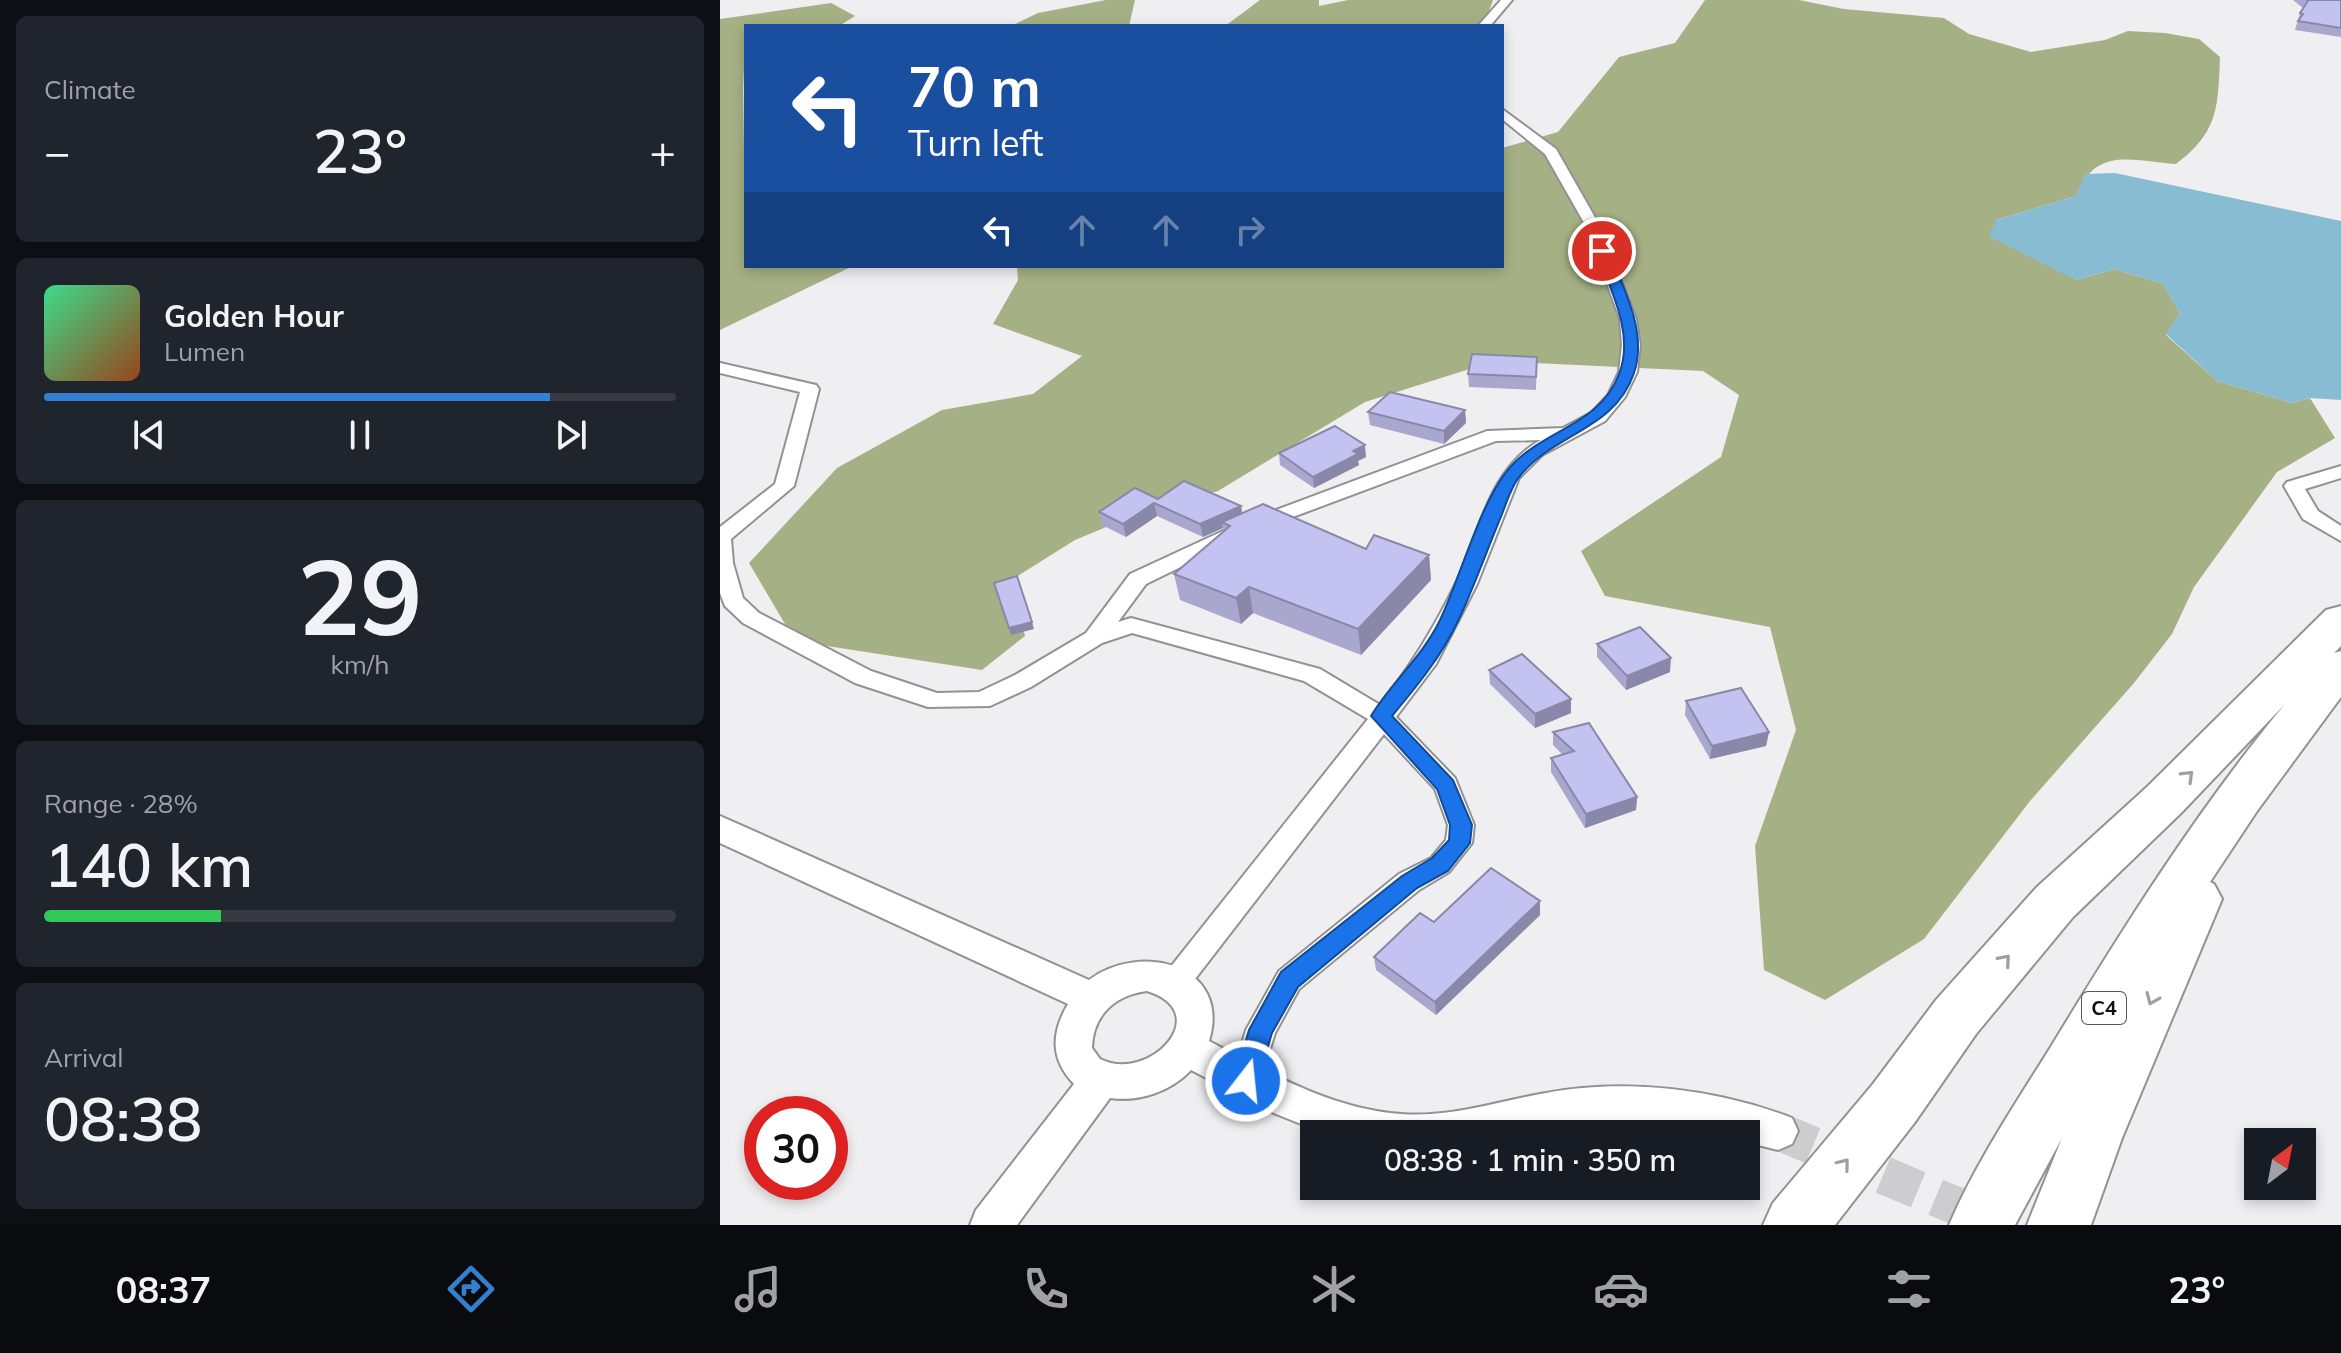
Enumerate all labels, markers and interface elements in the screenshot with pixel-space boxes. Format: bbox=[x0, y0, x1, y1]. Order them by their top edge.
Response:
text: 70 m bbox=[908, 51, 1041, 121]
icon: left bbox=[776, 56, 880, 160]
text: Climate bbox=[44, 73, 136, 106]
text: 23° bbox=[313, 113, 407, 188]
text: Turn left bbox=[908, 120, 1044, 165]
text: − bbox=[44, 124, 70, 179]
text: + bbox=[650, 124, 676, 179]
icon: left bbox=[976, 208, 1020, 252]
icon: ahead bbox=[1060, 208, 1104, 252]
icon: ahead bbox=[1144, 208, 1188, 252]
icon: right bbox=[1228, 208, 1272, 252]
pin bbox=[1568, 217, 1636, 285]
icon: arrive bbox=[1580, 229, 1624, 273]
text: Golden Hour bbox=[164, 297, 344, 335]
text: Lumen bbox=[164, 335, 245, 368]
icon: previous bbox=[127, 413, 171, 457]
icon: pause bbox=[338, 413, 382, 457]
icon: next bbox=[549, 413, 593, 457]
text: 29 bbox=[298, 530, 422, 661]
text: km/h bbox=[331, 648, 389, 681]
one-way arrow bbox=[2179, 771, 2193, 786]
text: Range · 28% bbox=[44, 787, 198, 820]
text: 140 km bbox=[44, 827, 253, 902]
one-way arrow bbox=[1995, 955, 2010, 970]
one-way arrow bbox=[2146, 991, 2162, 1005]
road number: C4 bbox=[2082, 992, 2126, 1024]
position arrow bbox=[1204, 1039, 1288, 1123]
text: Arrival bbox=[44, 1041, 124, 1074]
text: 08:38 bbox=[44, 1081, 202, 1156]
speed limit sign: 30 bbox=[744, 1096, 848, 1200]
north arrow bbox=[2244, 1128, 2316, 1200]
map controls bbox=[2244, 1128, 2316, 1200]
text: 08:38 · 1 min · 350 m bbox=[1384, 1141, 1676, 1179]
one-way arrow bbox=[1834, 1158, 1848, 1173]
icon: directions bbox=[443, 1261, 499, 1317]
icon: music bbox=[730, 1261, 786, 1317]
icon: phone bbox=[1018, 1261, 1074, 1317]
icon: climate bbox=[1306, 1261, 1362, 1317]
icon: car bbox=[1593, 1261, 1649, 1317]
icon: filters bbox=[1881, 1261, 1937, 1317]
text: 08:37 bbox=[116, 1267, 211, 1312]
text: 23° bbox=[2168, 1267, 2225, 1312]

